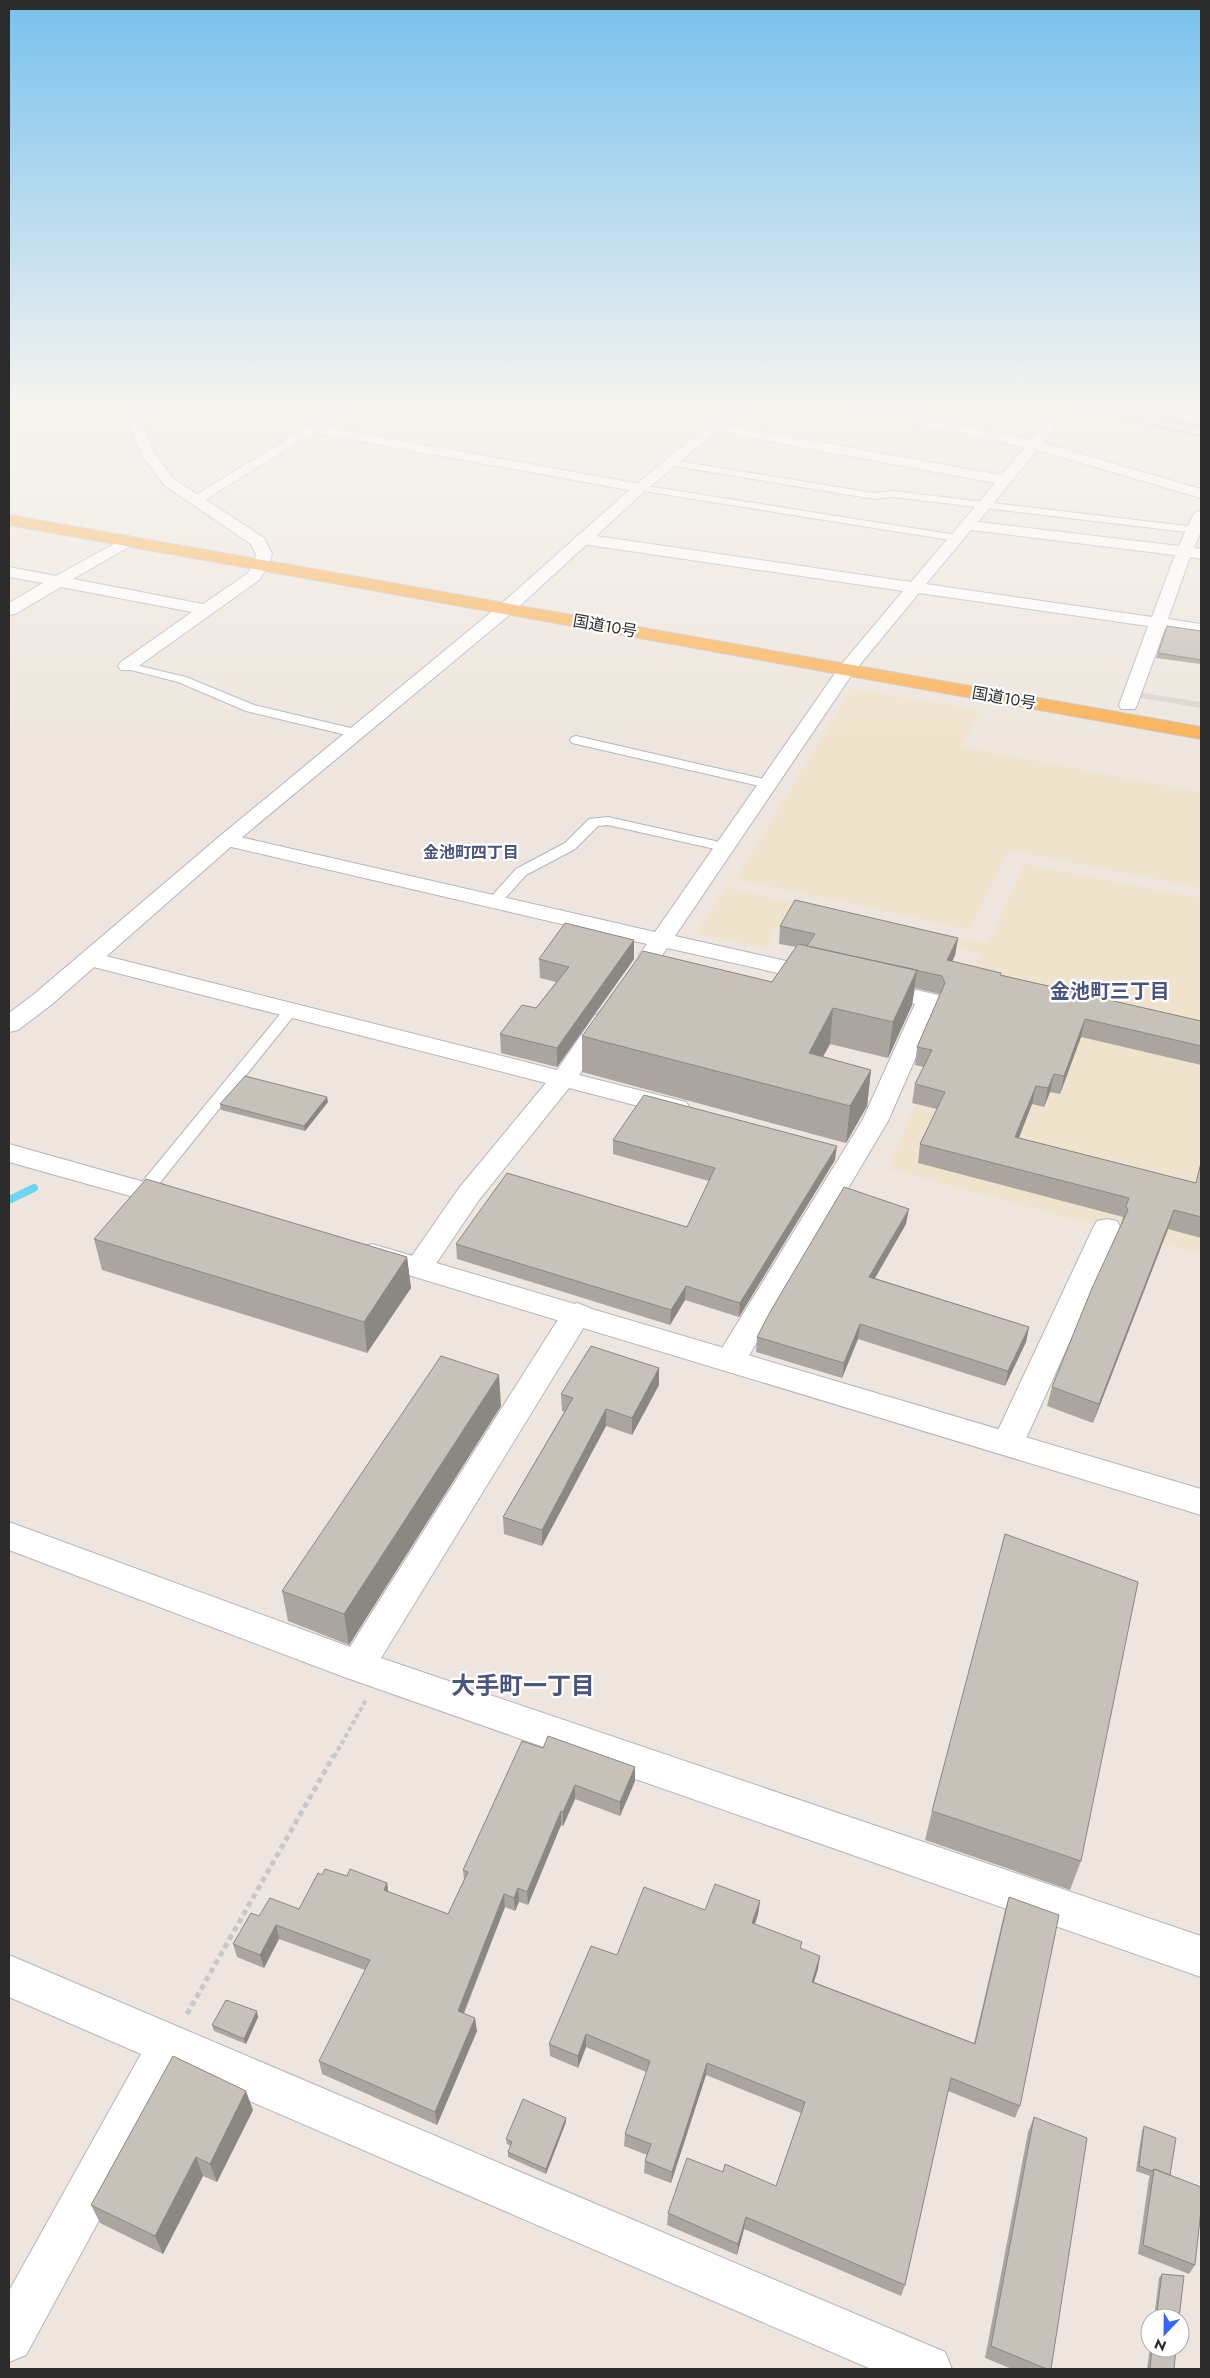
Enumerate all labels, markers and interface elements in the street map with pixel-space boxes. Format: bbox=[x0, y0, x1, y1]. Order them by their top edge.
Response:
street label: 国道10号 bbox=[571, 609, 639, 643]
street label: 国道10号 bbox=[970, 681, 1038, 715]
district label: 金池町四丁目 bbox=[423, 841, 519, 864]
district label: 金池町三丁目 bbox=[1050, 977, 1170, 1006]
district label: 大手町一丁目 bbox=[451, 1668, 595, 1703]
north arrow bbox=[1140, 2308, 1190, 2358]
text: N bbox=[1151, 2334, 1169, 2356]

